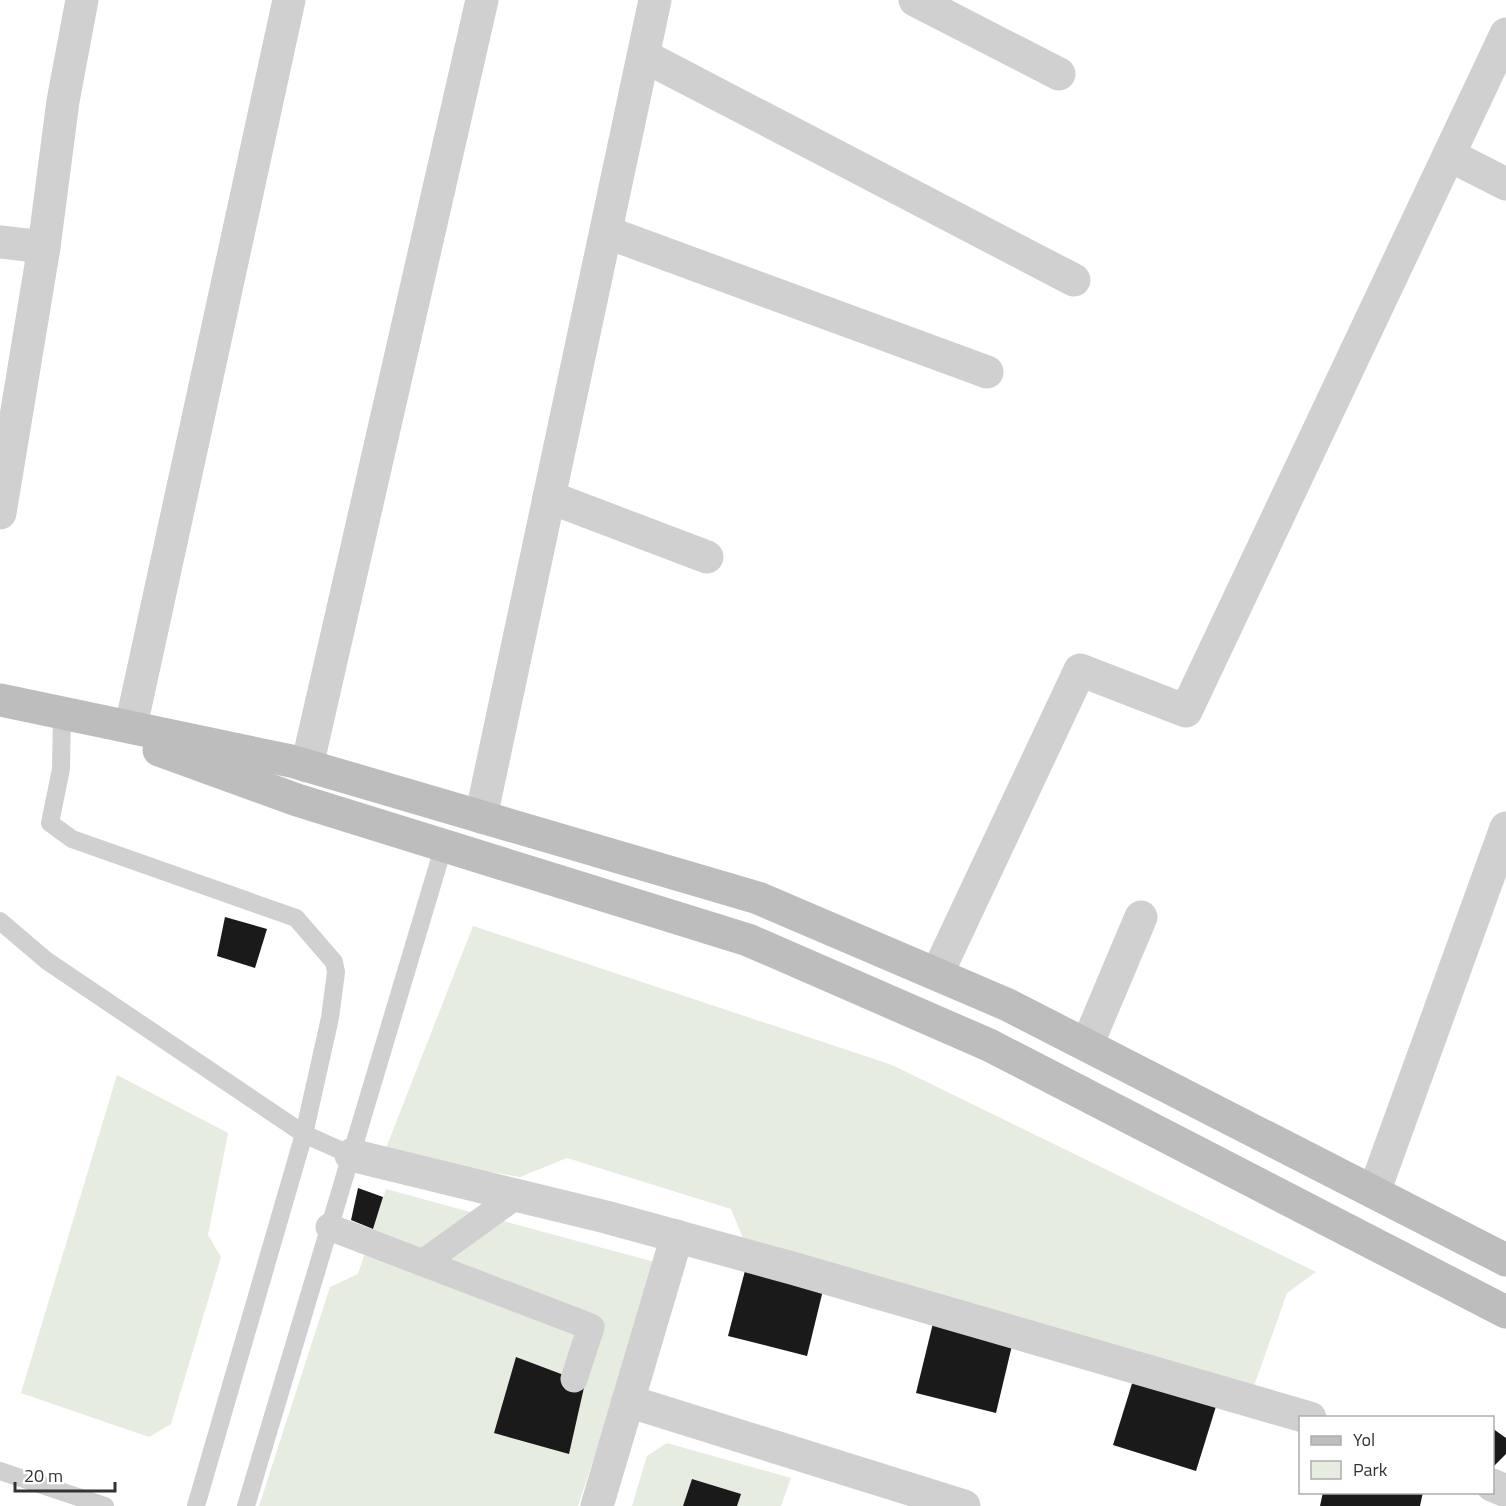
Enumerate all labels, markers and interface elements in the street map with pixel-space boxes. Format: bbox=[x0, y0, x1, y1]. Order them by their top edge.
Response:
legend bbox=[1299, 1416, 1494, 1494]
text: Yol bbox=[1353, 1426, 1375, 1453]
scale bar bbox=[15, 1455, 116, 1493]
text: Park bbox=[1353, 1456, 1388, 1483]
text: 20 m bbox=[24, 1462, 63, 1489]

